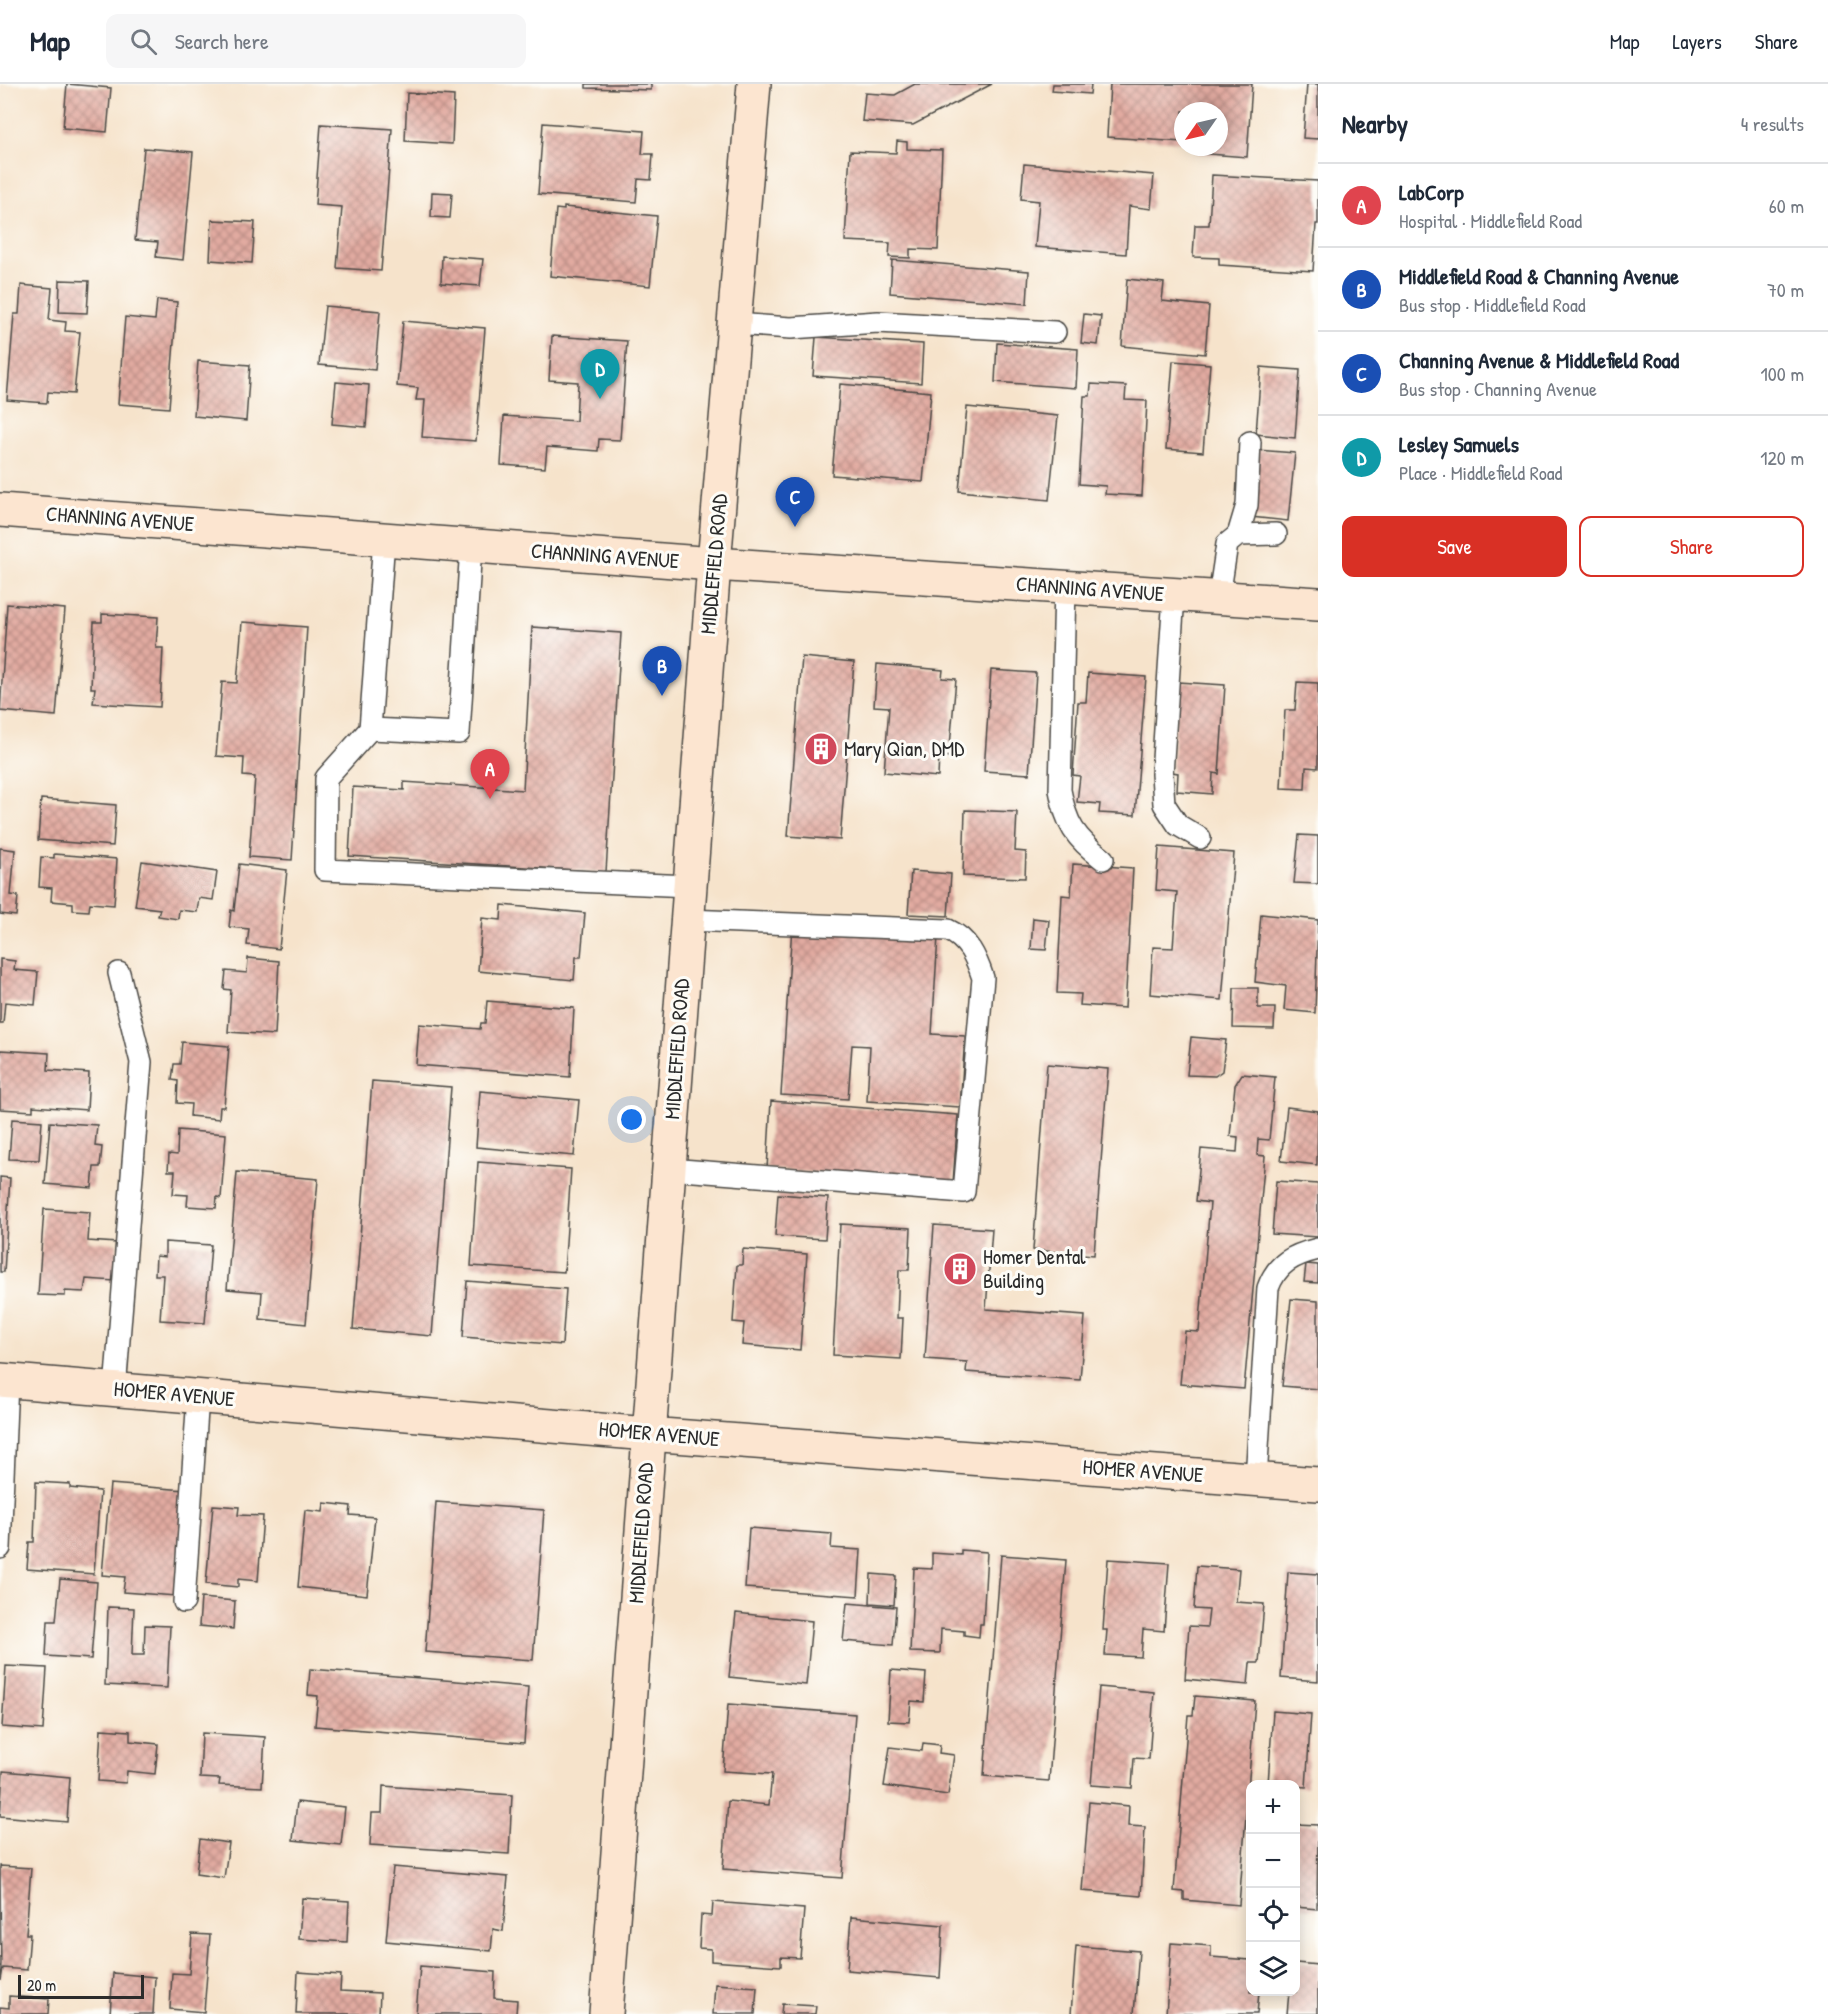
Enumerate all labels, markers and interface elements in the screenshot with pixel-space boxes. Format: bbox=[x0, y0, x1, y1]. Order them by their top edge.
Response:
search box bbox=[106, 14, 526, 68]
text: Map bbox=[30, 22, 70, 60]
icon: search bbox=[127, 25, 160, 58]
text: Search here bbox=[175, 26, 269, 56]
text: Map bbox=[1610, 27, 1639, 56]
text: Layers bbox=[1672, 27, 1722, 56]
text: Share bbox=[1755, 27, 1798, 56]
north arrow bbox=[1174, 102, 1228, 156]
text: Nearby bbox=[1342, 106, 1408, 141]
text: 4 results bbox=[1741, 110, 1804, 137]
text: LabCorp bbox=[1399, 177, 1464, 207]
text: A bbox=[1357, 192, 1366, 219]
text: 60 m bbox=[1769, 192, 1804, 219]
text: Hospital · Middlefield Road bbox=[1399, 207, 1582, 234]
text: Middlefield Road & Channing Avenue bbox=[1399, 261, 1679, 291]
text: B bbox=[1356, 276, 1367, 303]
text: 70 m bbox=[1767, 276, 1804, 303]
text: Bus stop · Middlefield Road bbox=[1399, 291, 1586, 318]
text: Channing Avenue & Middlefield Road bbox=[1399, 345, 1679, 375]
pin: D bbox=[580, 350, 620, 399]
text: C bbox=[1356, 360, 1367, 387]
text: 100 m bbox=[1761, 360, 1804, 387]
text: Bus stop · Channing Avenue bbox=[1399, 375, 1597, 402]
text: Lesley Samuels bbox=[1399, 429, 1519, 459]
text: D bbox=[1357, 444, 1366, 471]
text: 120 m bbox=[1760, 444, 1804, 471]
text: Place · Middlefield Road bbox=[1399, 459, 1562, 486]
pin: C bbox=[776, 478, 814, 527]
street label: MIDDLEFIELD ROAD bbox=[693, 493, 734, 635]
street label: CHANNING AVENUE bbox=[45, 499, 195, 538]
button: Save bbox=[1342, 516, 1567, 577]
button: Share bbox=[1579, 516, 1804, 577]
street label: CHANNING AVENUE bbox=[530, 536, 680, 575]
street label: CHANNING AVENUE bbox=[1015, 569, 1165, 608]
pin: B bbox=[642, 646, 682, 696]
building icon: Mary Qian, DMD bbox=[803, 731, 839, 767]
place label: Mary Qian, DMD bbox=[844, 734, 964, 763]
pin: A bbox=[470, 750, 510, 799]
street label: MIDDLEFIELD ROAD bbox=[657, 978, 696, 1120]
your location bbox=[617, 1105, 646, 1134]
place label: Homer Dental Building bbox=[983, 1242, 1086, 1295]
building icon: Homer Dental Building bbox=[942, 1251, 978, 1287]
street label: HOMER AVENUE bbox=[113, 1374, 236, 1413]
street label: HOMER AVENUE bbox=[598, 1414, 721, 1453]
street label: HOMER AVENUE bbox=[1082, 1452, 1204, 1489]
street label: MIDDLEFIELD ROAD bbox=[621, 1462, 660, 1604]
map controls bbox=[1246, 1780, 1300, 1996]
button: + bbox=[1246, 1780, 1300, 1834]
button: − bbox=[1246, 1834, 1300, 1888]
button: locate bbox=[1246, 1888, 1300, 1942]
button: layers bbox=[1246, 1942, 1300, 1996]
scale bar bbox=[18, 1972, 144, 2000]
text: 20 m bbox=[27, 1974, 56, 1996]

